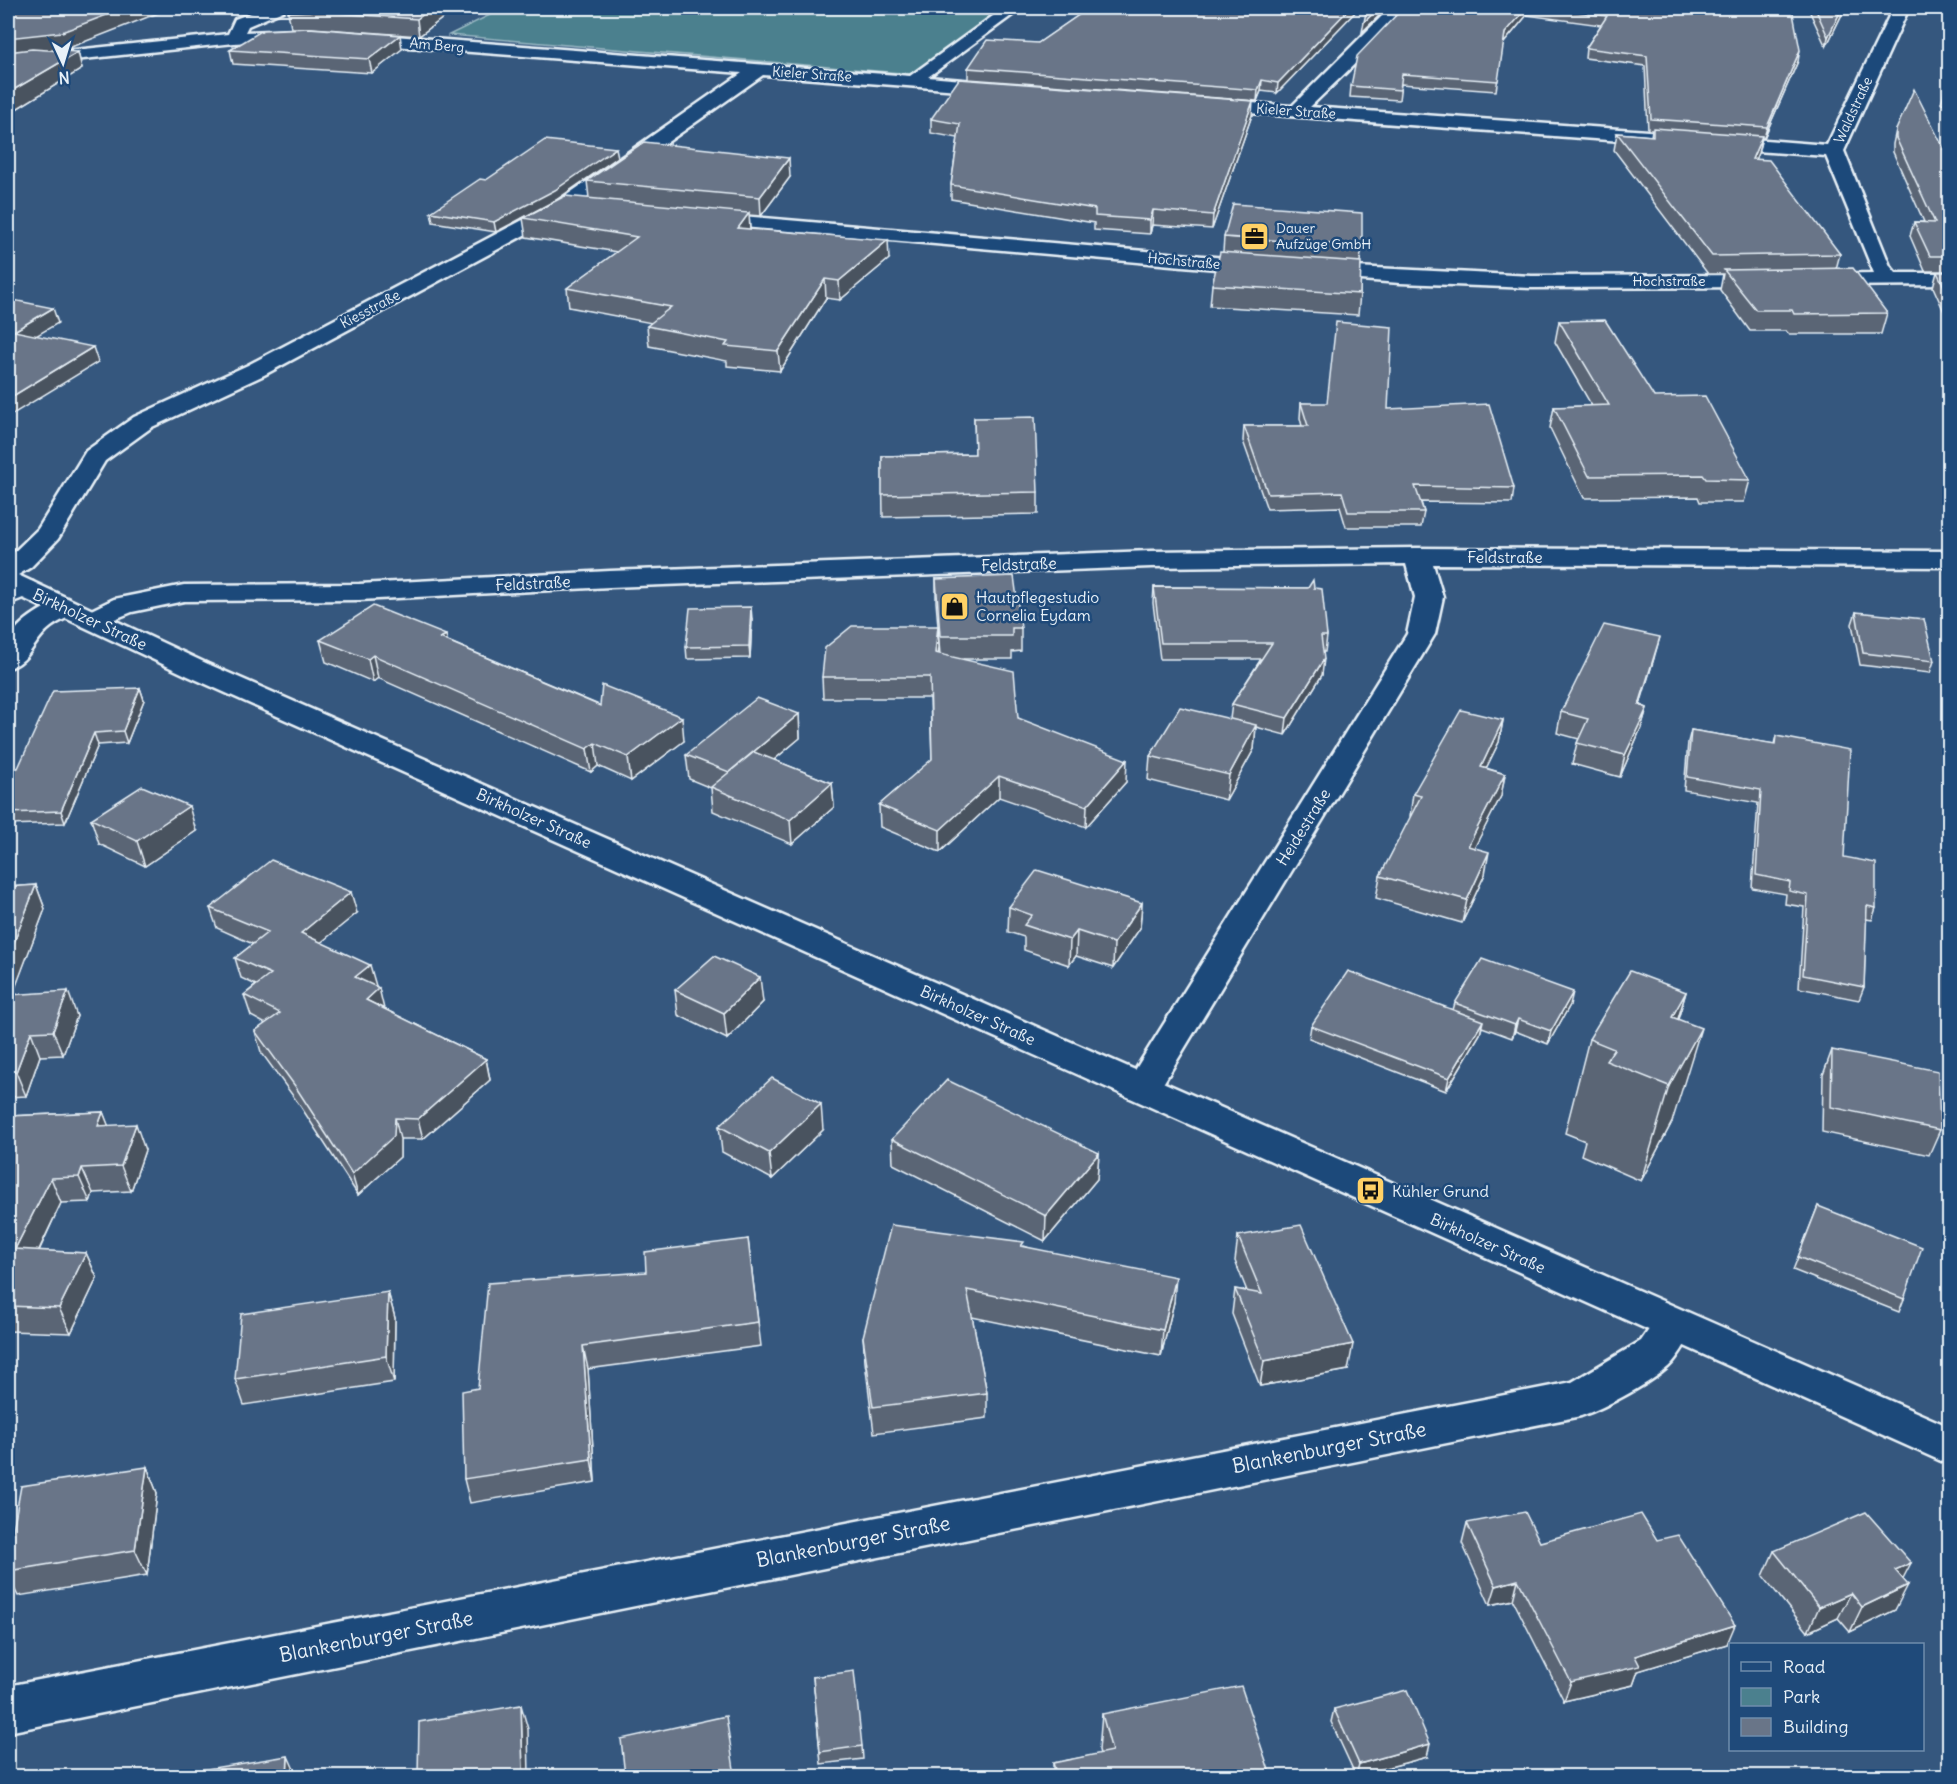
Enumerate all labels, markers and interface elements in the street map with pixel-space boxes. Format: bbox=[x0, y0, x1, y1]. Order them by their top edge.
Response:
north arrow bbox=[33, 33, 93, 93]
street label: Am Berg bbox=[409, 34, 465, 56]
street label: Kieler Straße bbox=[771, 62, 853, 86]
text: N bbox=[58, 68, 70, 88]
street label: Waldstraße bbox=[1830, 74, 1876, 146]
street label: Kieler Straße bbox=[1255, 99, 1337, 123]
place label: Dauer Aufzüge GmbH bbox=[1276, 219, 1371, 253]
office icon: Dauer Aufzüge GmbH bbox=[1239, 220, 1271, 252]
street label: Hochstraße bbox=[1147, 249, 1221, 273]
street label: Hochstraße bbox=[1633, 272, 1705, 290]
street label: Kiesstraße bbox=[337, 286, 403, 332]
street label: Feldstraße bbox=[1467, 547, 1543, 567]
street label: Feldstraße bbox=[981, 553, 1057, 575]
street label: Feldstraße bbox=[495, 571, 571, 595]
street label: Birkholzer Straße bbox=[30, 584, 150, 654]
place label: Hautpflegestudio Cornelia Eydam bbox=[976, 587, 1099, 625]
shop icon: Hautpflegestudio Cornelia Eydam bbox=[939, 590, 971, 622]
street label: Birkholzer Straße bbox=[473, 784, 595, 852]
street label: Heidestraße bbox=[1271, 785, 1335, 869]
street label: Birkholzer Straße bbox=[917, 981, 1039, 1049]
bus stop icon: Kühler Grund bbox=[1355, 1175, 1387, 1207]
place label: Kühler Grund bbox=[1392, 1181, 1489, 1201]
street label: Birkholzer Straße bbox=[1427, 1209, 1549, 1277]
street label: Blankenburger Straße bbox=[1230, 1416, 1428, 1478]
street label: Blankenburger Straße bbox=[754, 1510, 952, 1572]
street label: Blankenburger Straße bbox=[277, 1605, 475, 1667]
legend bbox=[1729, 1643, 1924, 1751]
text: Road bbox=[1783, 1655, 1826, 1678]
text: Park bbox=[1783, 1685, 1820, 1708]
text: Building bbox=[1783, 1715, 1848, 1738]

